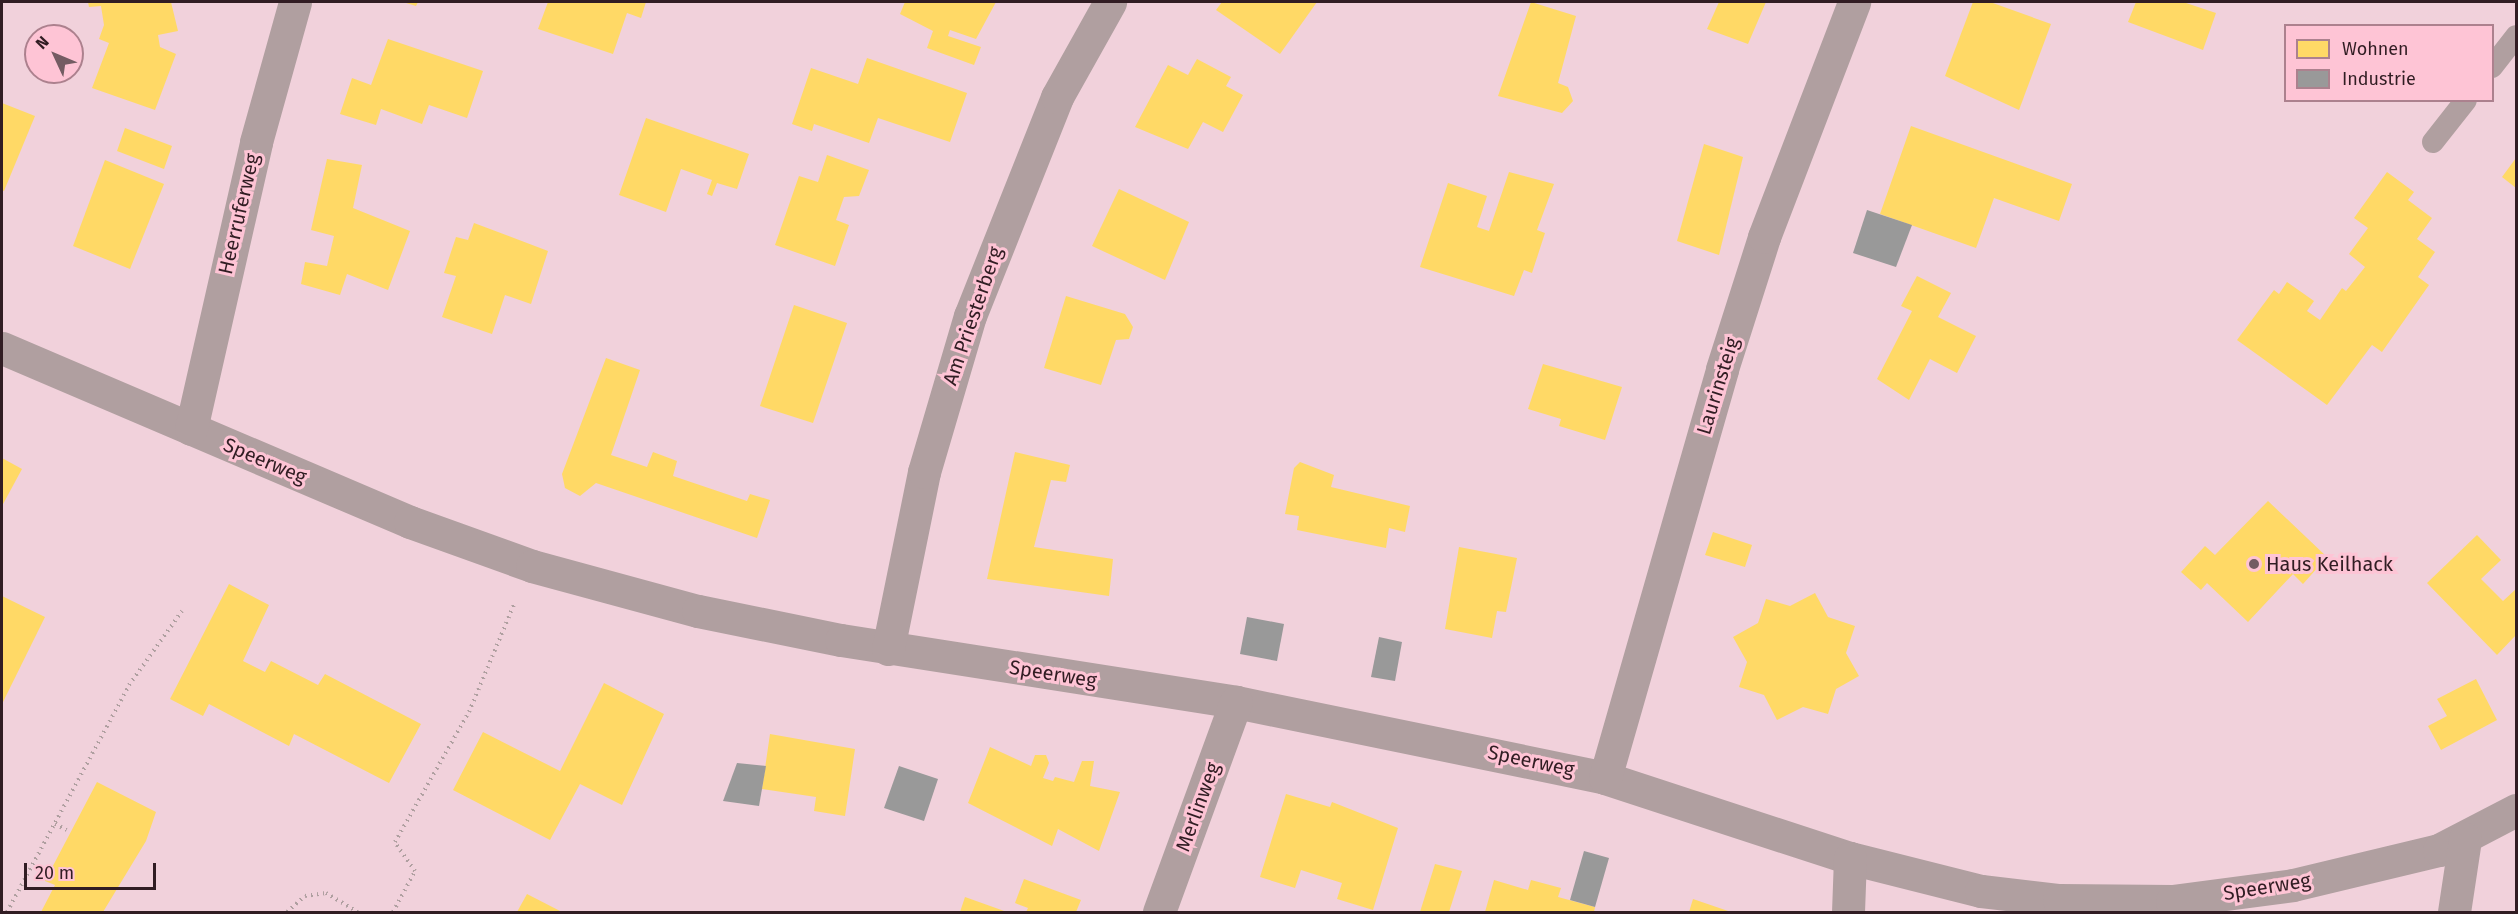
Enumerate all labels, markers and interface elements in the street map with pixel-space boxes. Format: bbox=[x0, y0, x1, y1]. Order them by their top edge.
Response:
north arrow bbox=[24, 24, 84, 84]
legend bbox=[2284, 24, 2494, 102]
text: N bbox=[32, 32, 53, 53]
text: Wohnen bbox=[2342, 38, 2409, 60]
text: Industrie bbox=[2342, 68, 2416, 90]
street label: Heerruferweg bbox=[213, 151, 265, 277]
street label: Am Priesterberg bbox=[938, 244, 1008, 388]
street label: Laurinsteig bbox=[1692, 334, 1744, 438]
street label: Speerweg bbox=[220, 433, 310, 489]
place label: Haus Keilhack bbox=[2266, 552, 2393, 576]
marker: Haus Keilhack bbox=[2247, 557, 2261, 571]
street label: Speerweg bbox=[1008, 655, 1098, 693]
street label: Speerweg bbox=[1485, 740, 1577, 782]
street label: Merlinweg bbox=[1171, 759, 1225, 855]
scale bar bbox=[27, 851, 159, 889]
text: 20 m bbox=[35, 862, 74, 884]
street label: Speerweg bbox=[2222, 868, 2312, 906]

